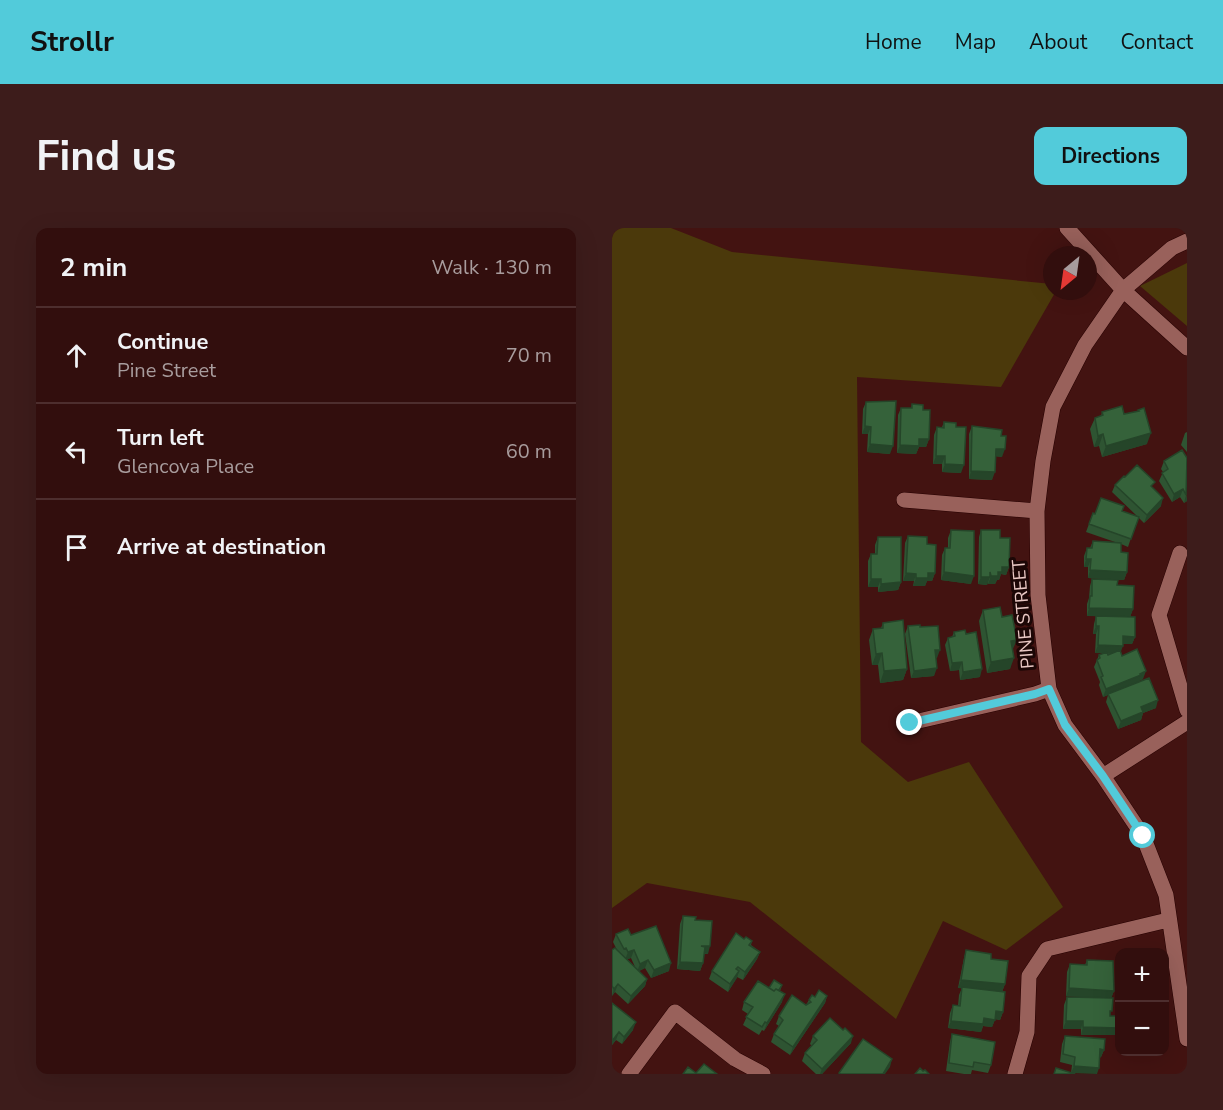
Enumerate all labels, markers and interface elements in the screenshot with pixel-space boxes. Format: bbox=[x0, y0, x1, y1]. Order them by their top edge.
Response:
text: Strollr bbox=[30, 23, 114, 61]
text: Home bbox=[865, 28, 922, 56]
text: Map bbox=[955, 28, 996, 56]
text: About bbox=[1029, 28, 1087, 56]
text: Contact bbox=[1120, 28, 1193, 56]
button: Directions bbox=[1034, 127, 1187, 185]
text: Find us bbox=[36, 128, 176, 185]
north arrow bbox=[1043, 246, 1097, 300]
text: 2 min bbox=[60, 250, 127, 285]
text: Walk · 130 m bbox=[432, 254, 552, 281]
text: Continue bbox=[117, 327, 208, 357]
icon: ahead bbox=[60, 339, 93, 372]
text: 70 m bbox=[506, 342, 552, 369]
text: Pine Street bbox=[117, 357, 216, 384]
text: Turn left bbox=[117, 423, 204, 453]
icon: left bbox=[60, 435, 93, 468]
text: 60 m bbox=[506, 438, 552, 465]
text: Glencova Place bbox=[117, 453, 254, 480]
icon: arrive bbox=[60, 531, 93, 564]
text: Arrive at destination bbox=[117, 532, 326, 562]
street label: PINE STREET bbox=[1006, 558, 1040, 670]
route end bbox=[896, 709, 922, 735]
route start bbox=[1129, 822, 1155, 848]
map controls bbox=[1115, 948, 1169, 1056]
button: + bbox=[1115, 948, 1169, 1002]
button: − bbox=[1115, 1002, 1169, 1056]

